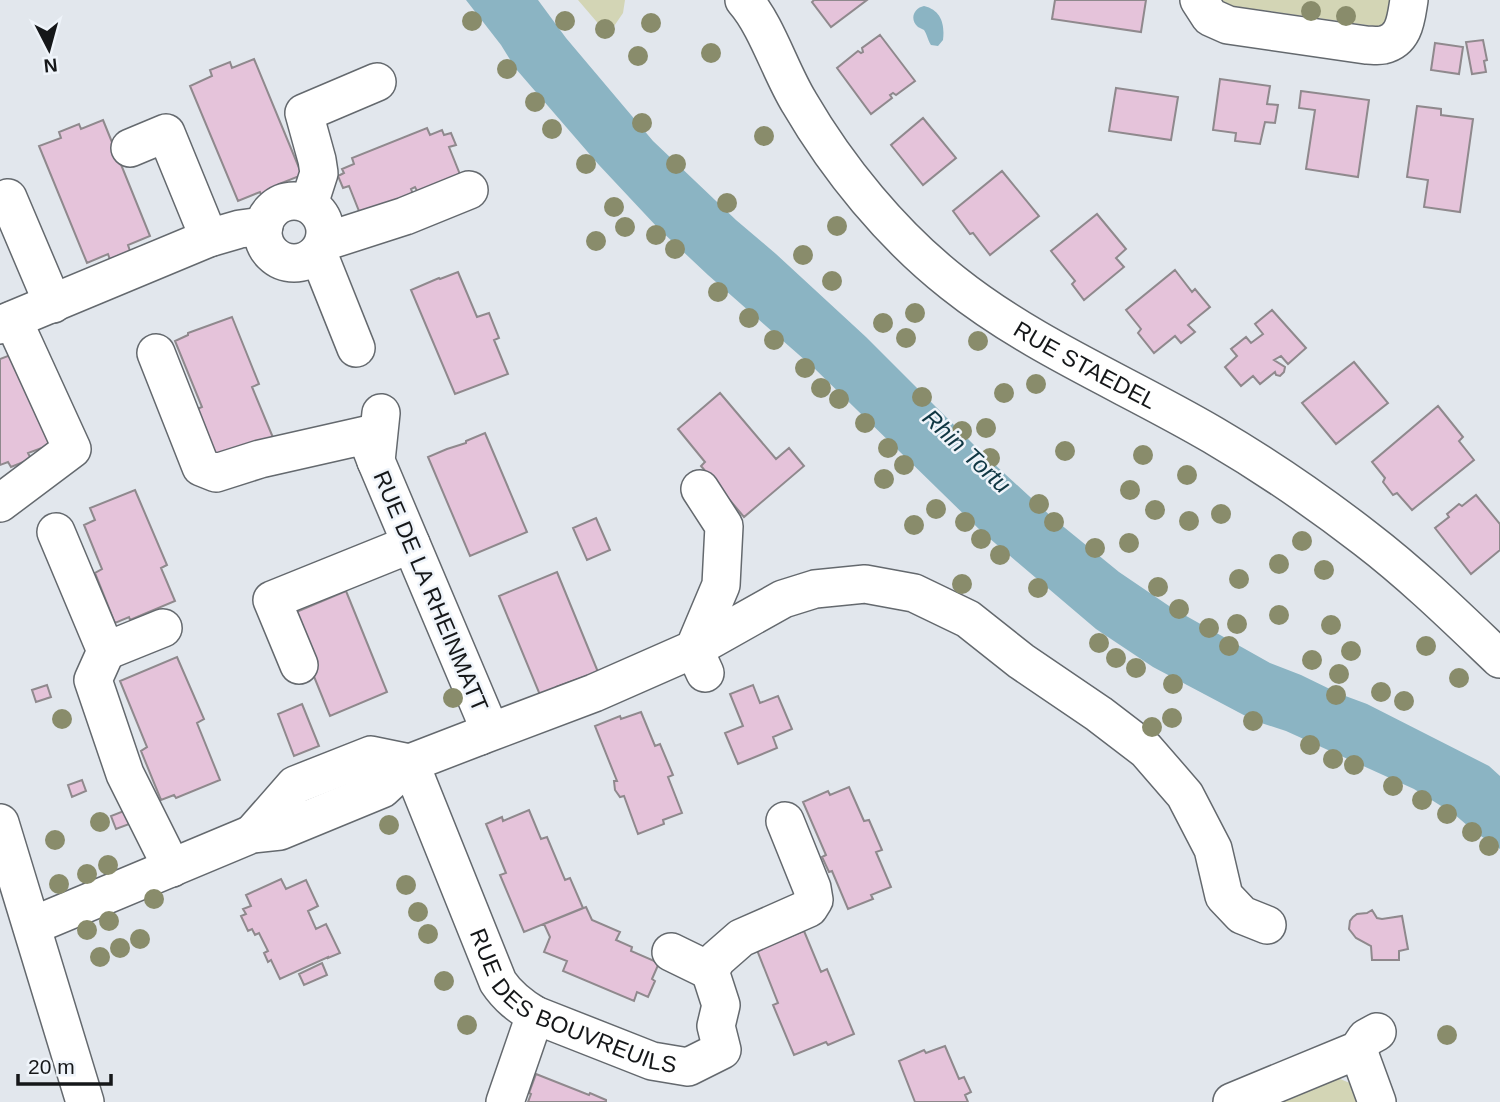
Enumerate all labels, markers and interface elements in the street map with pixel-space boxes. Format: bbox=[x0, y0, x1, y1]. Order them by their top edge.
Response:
north arrow bbox=[14, 14, 84, 84]
text: N bbox=[43, 54, 59, 77]
street label: RUE STAEDEL bbox=[1009, 316, 1161, 414]
water label: Rhin Tortu bbox=[918, 404, 1016, 498]
street label: RUE DE LA RHEINMATT bbox=[368, 467, 494, 715]
street label: RUE DES BOUVREUILS bbox=[465, 925, 679, 1078]
scale bar bbox=[18, 1042, 110, 1086]
text: 20 m bbox=[28, 1055, 75, 1078]

